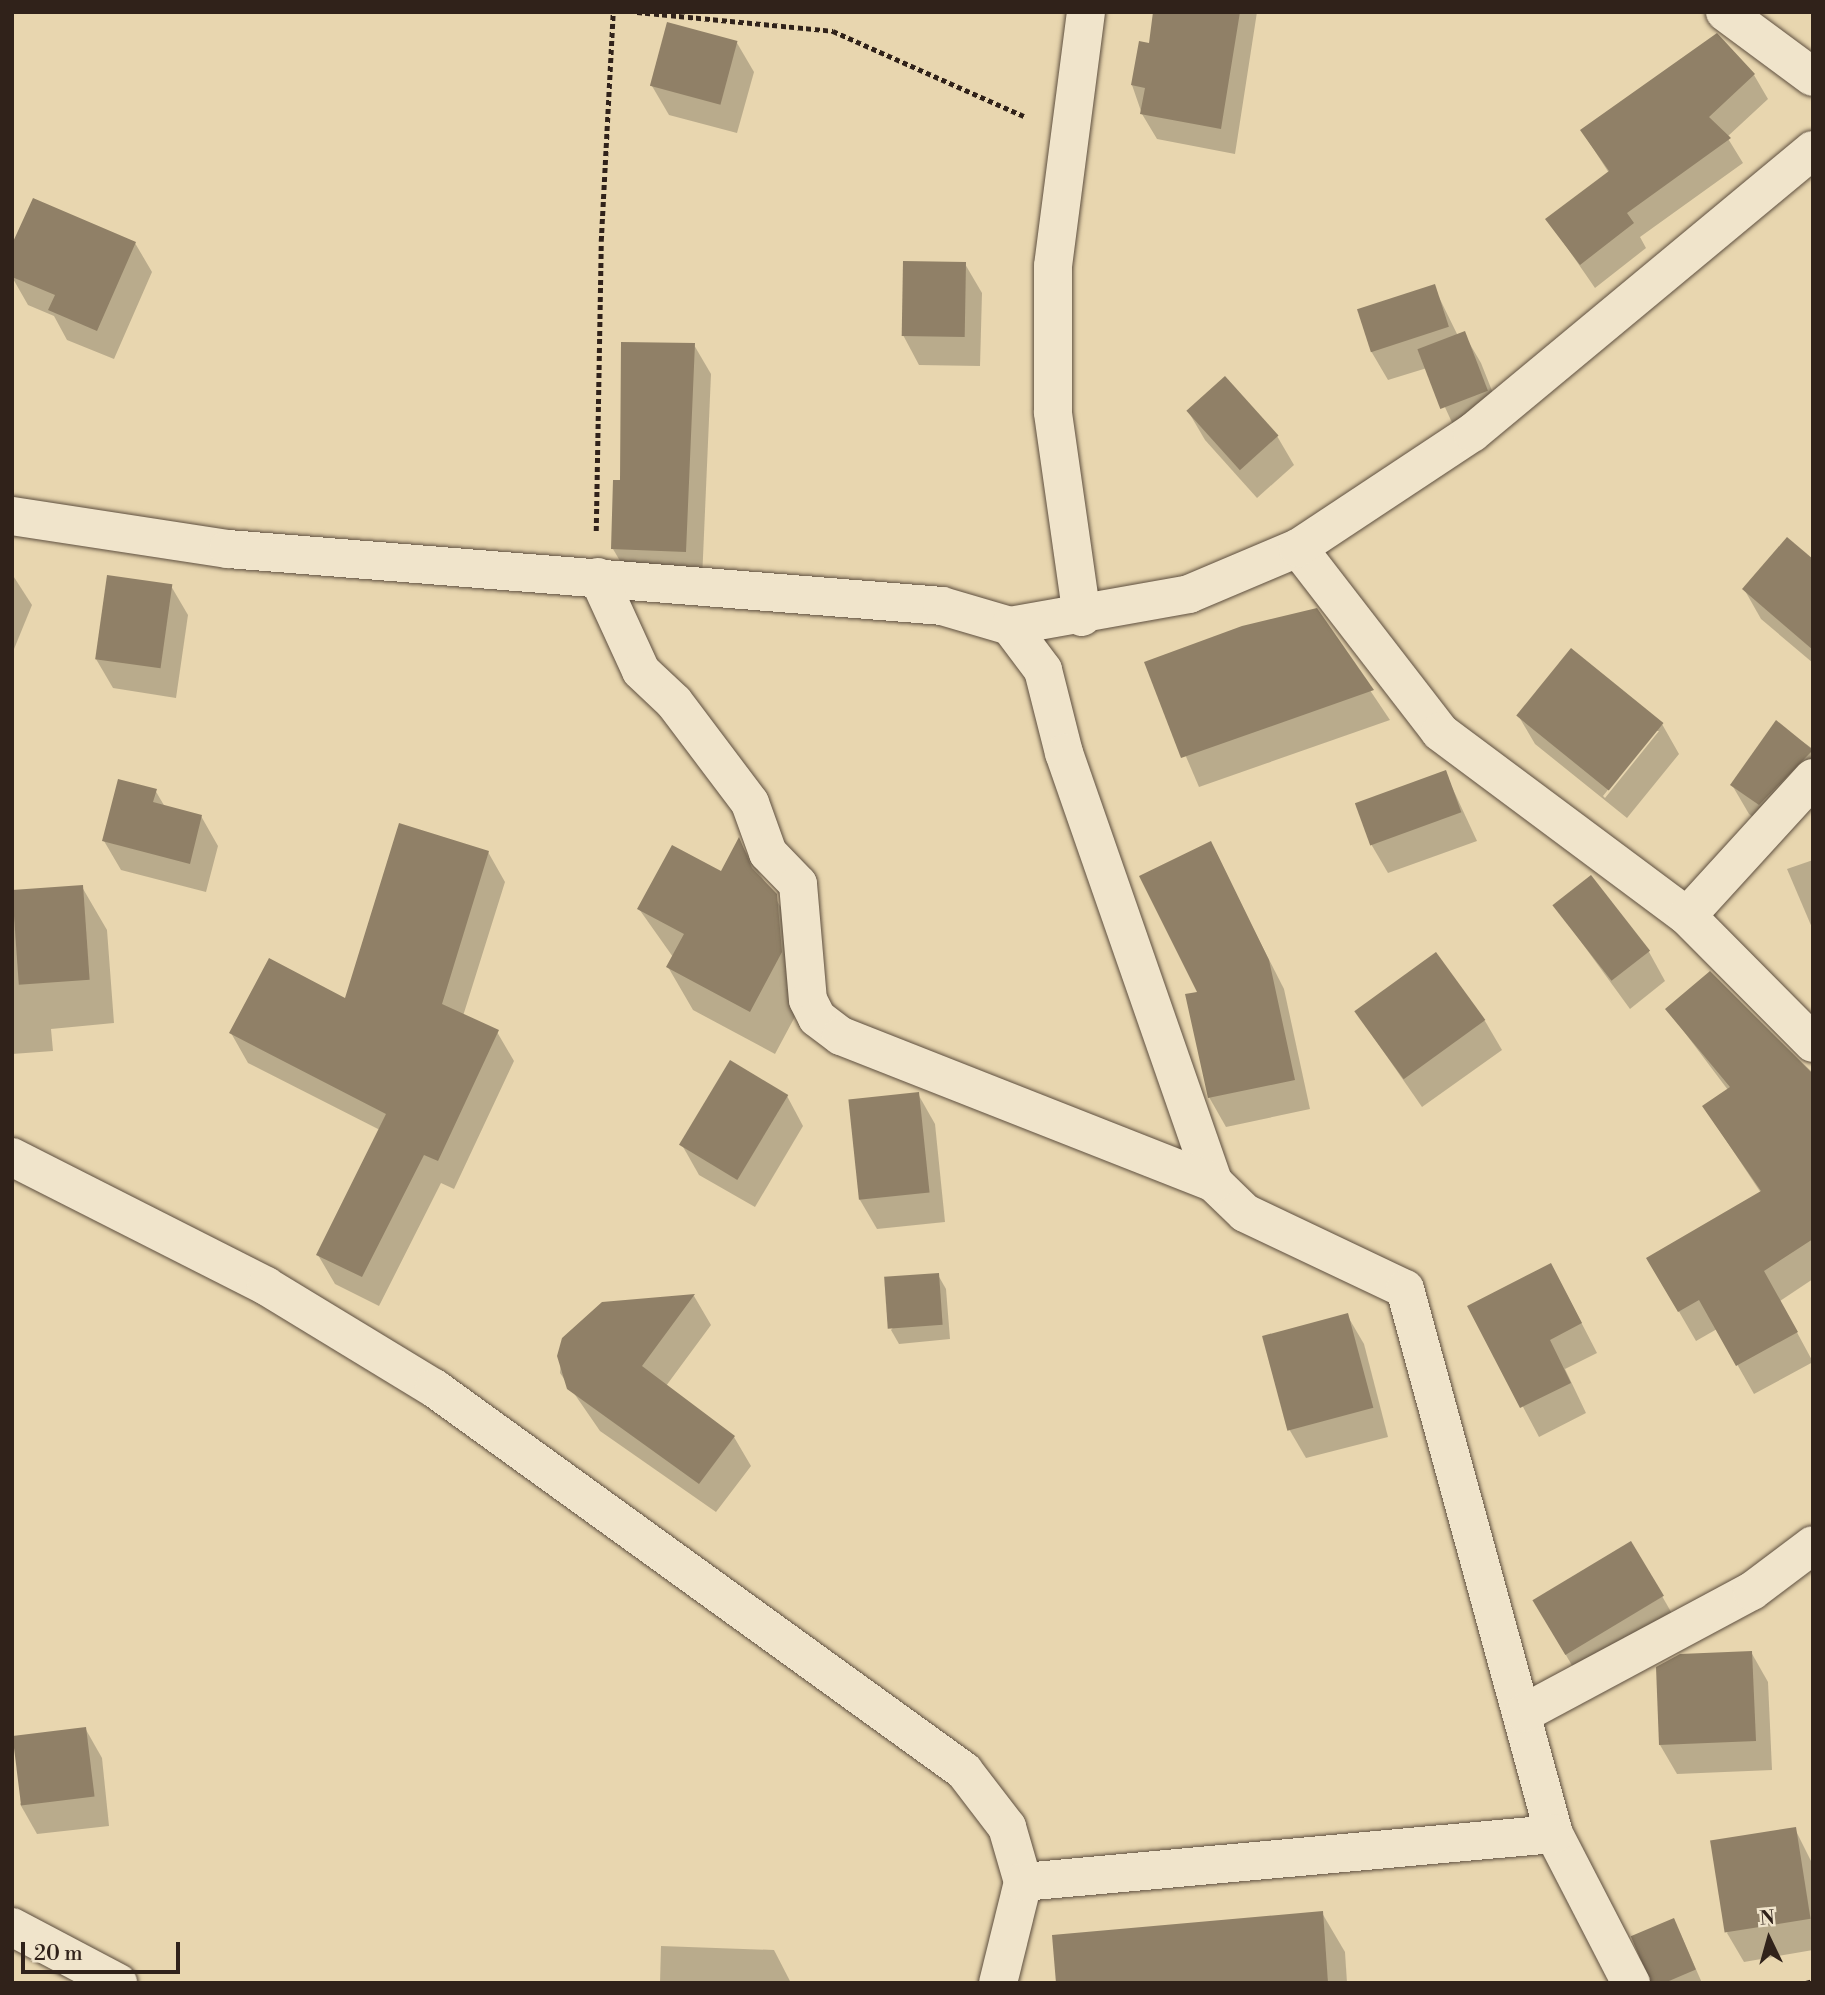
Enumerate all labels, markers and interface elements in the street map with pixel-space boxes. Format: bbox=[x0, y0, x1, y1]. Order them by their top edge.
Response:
north arrow bbox=[1734, 1904, 1804, 1974]
text: N bbox=[1759, 1905, 1776, 1931]
scale bar bbox=[24, 1928, 184, 1972]
text: 20 m bbox=[34, 1941, 83, 1967]

